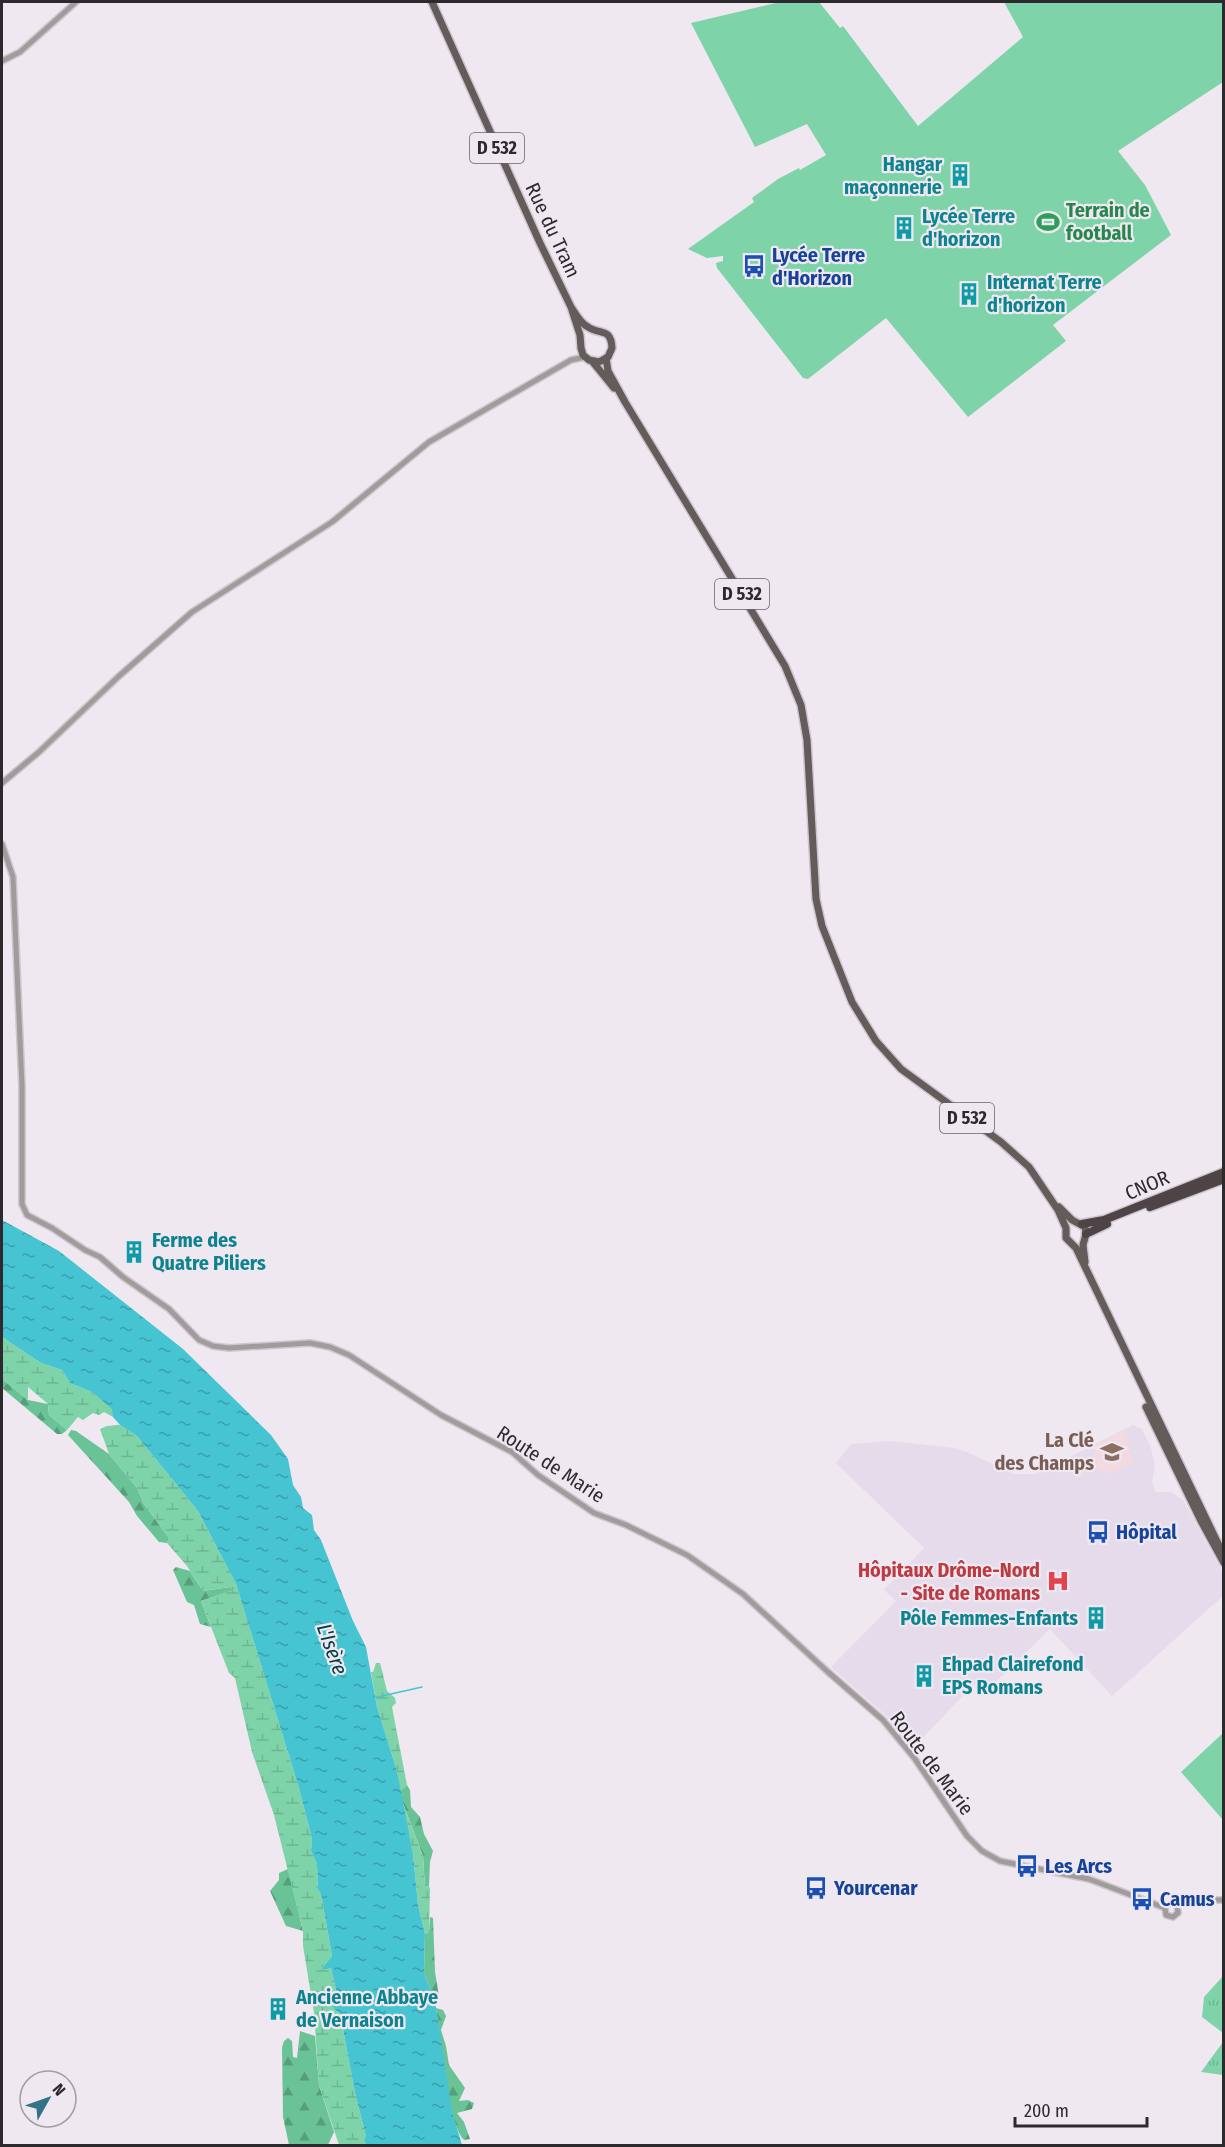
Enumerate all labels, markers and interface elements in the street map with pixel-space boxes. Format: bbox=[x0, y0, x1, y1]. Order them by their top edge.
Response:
road number: D 532 bbox=[470, 133, 524, 163]
place label: Hangar maçonnerie bbox=[844, 152, 943, 199]
building icon: Hangar maçonnerie bbox=[947, 162, 973, 188]
street label: Rue du Tram bbox=[521, 179, 585, 281]
place label: Terrain de football bbox=[1066, 198, 1150, 245]
place label: Lycée Terre d'horizon bbox=[922, 204, 1015, 251]
sports icon: Terrain de football bbox=[1035, 209, 1061, 235]
building icon: Lycée Terre d'horizon bbox=[891, 215, 917, 241]
place label: Lycée Terre d'Horizon bbox=[772, 243, 865, 290]
bus stop icon: Lycée Terre d'Horizon bbox=[741, 253, 767, 279]
place label: Internat Terre d'horizon bbox=[987, 270, 1102, 317]
building icon: Internat Terre d'horizon bbox=[956, 281, 982, 307]
road number: D 532 bbox=[715, 579, 769, 609]
road number: D 532 bbox=[940, 1103, 994, 1133]
street label: CNOR bbox=[1121, 1165, 1173, 1205]
place label: Ferme des Quatre Piliers bbox=[152, 1228, 266, 1275]
building icon: Ferme des Quatre Piliers bbox=[121, 1239, 147, 1265]
street label: Route de Marie bbox=[493, 1420, 609, 1508]
place label: La Clé des Champs bbox=[994, 1428, 1094, 1475]
school or university icon: La Clé des Champs bbox=[1099, 1439, 1125, 1465]
bus stop icon: Hôpital bbox=[1085, 1519, 1111, 1545]
place label: Hôpital bbox=[1116, 1520, 1177, 1544]
place label: Hôpitaux Drôme-Nord - Site de Romans bbox=[858, 1558, 1040, 1605]
hospital icon: Hôpitaux Drôme-Nord - Site de Romans bbox=[1045, 1568, 1071, 1594]
building icon: Pôle Femmes-Enfants bbox=[1083, 1605, 1109, 1631]
place label: Pôle Femmes-Enfants bbox=[900, 1606, 1078, 1630]
water label: L'Isère bbox=[311, 1620, 353, 1678]
place label: Ehpad Clairefond EPS Romans bbox=[942, 1652, 1084, 1699]
building icon: Ehpad Clairefond EPS Romans bbox=[911, 1663, 937, 1689]
street label: Route de Marie bbox=[885, 1706, 979, 1820]
bus stop icon: Les Arcs bbox=[1014, 1853, 1040, 1879]
place label: Les Arcs bbox=[1045, 1854, 1112, 1878]
bus stop icon: Yourcenar bbox=[803, 1875, 829, 1901]
place label: Yourcenar bbox=[833, 1876, 918, 1900]
bus stop icon: Camus bbox=[1129, 1886, 1155, 1912]
place label: Camus bbox=[1160, 1887, 1215, 1911]
place label: Ancienne Abbaye de Vernaison bbox=[295, 1985, 438, 2032]
building icon: Ancienne Abbaye de Vernaison bbox=[265, 1996, 291, 2022]
north arrow bbox=[18, 2069, 78, 2129]
text: N bbox=[49, 2080, 69, 2099]
scale bar bbox=[1015, 2090, 1147, 2128]
text: 200 m bbox=[1024, 2100, 1069, 2122]

